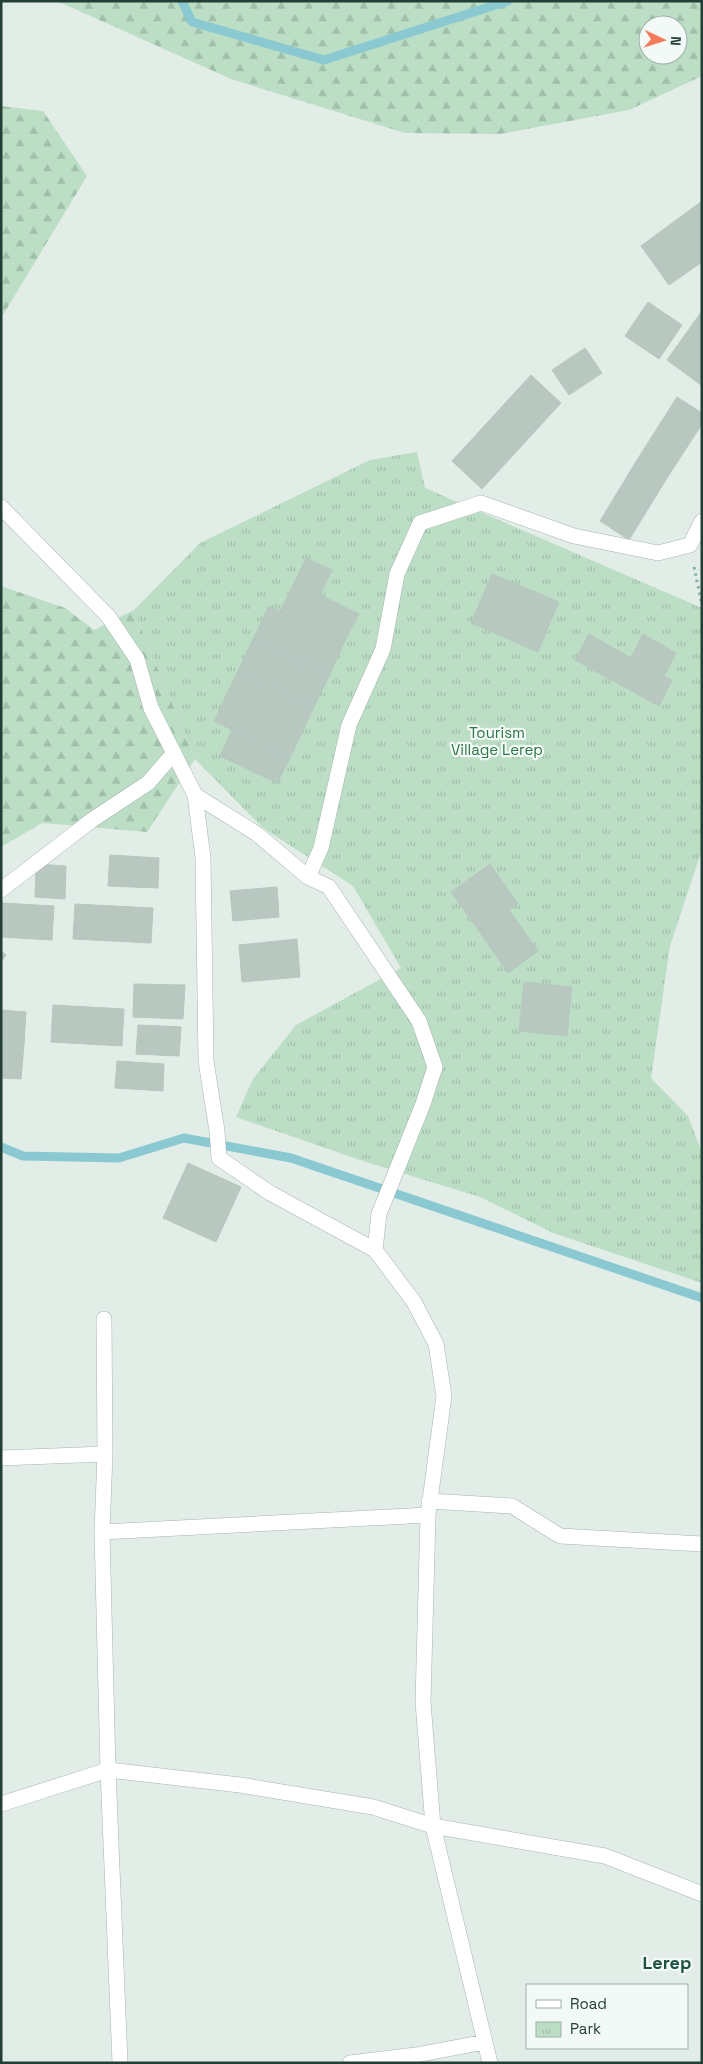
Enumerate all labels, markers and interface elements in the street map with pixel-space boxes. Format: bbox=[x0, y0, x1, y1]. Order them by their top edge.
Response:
north arrow bbox=[638, 15, 688, 65]
text: N bbox=[667, 36, 685, 46]
park label: Tourism Village Lerep bbox=[451, 723, 543, 759]
district label: Lerep bbox=[643, 1951, 691, 1974]
legend bbox=[526, 1984, 688, 2049]
text: Road bbox=[570, 1994, 607, 2013]
text: Park bbox=[570, 2019, 601, 2038]

